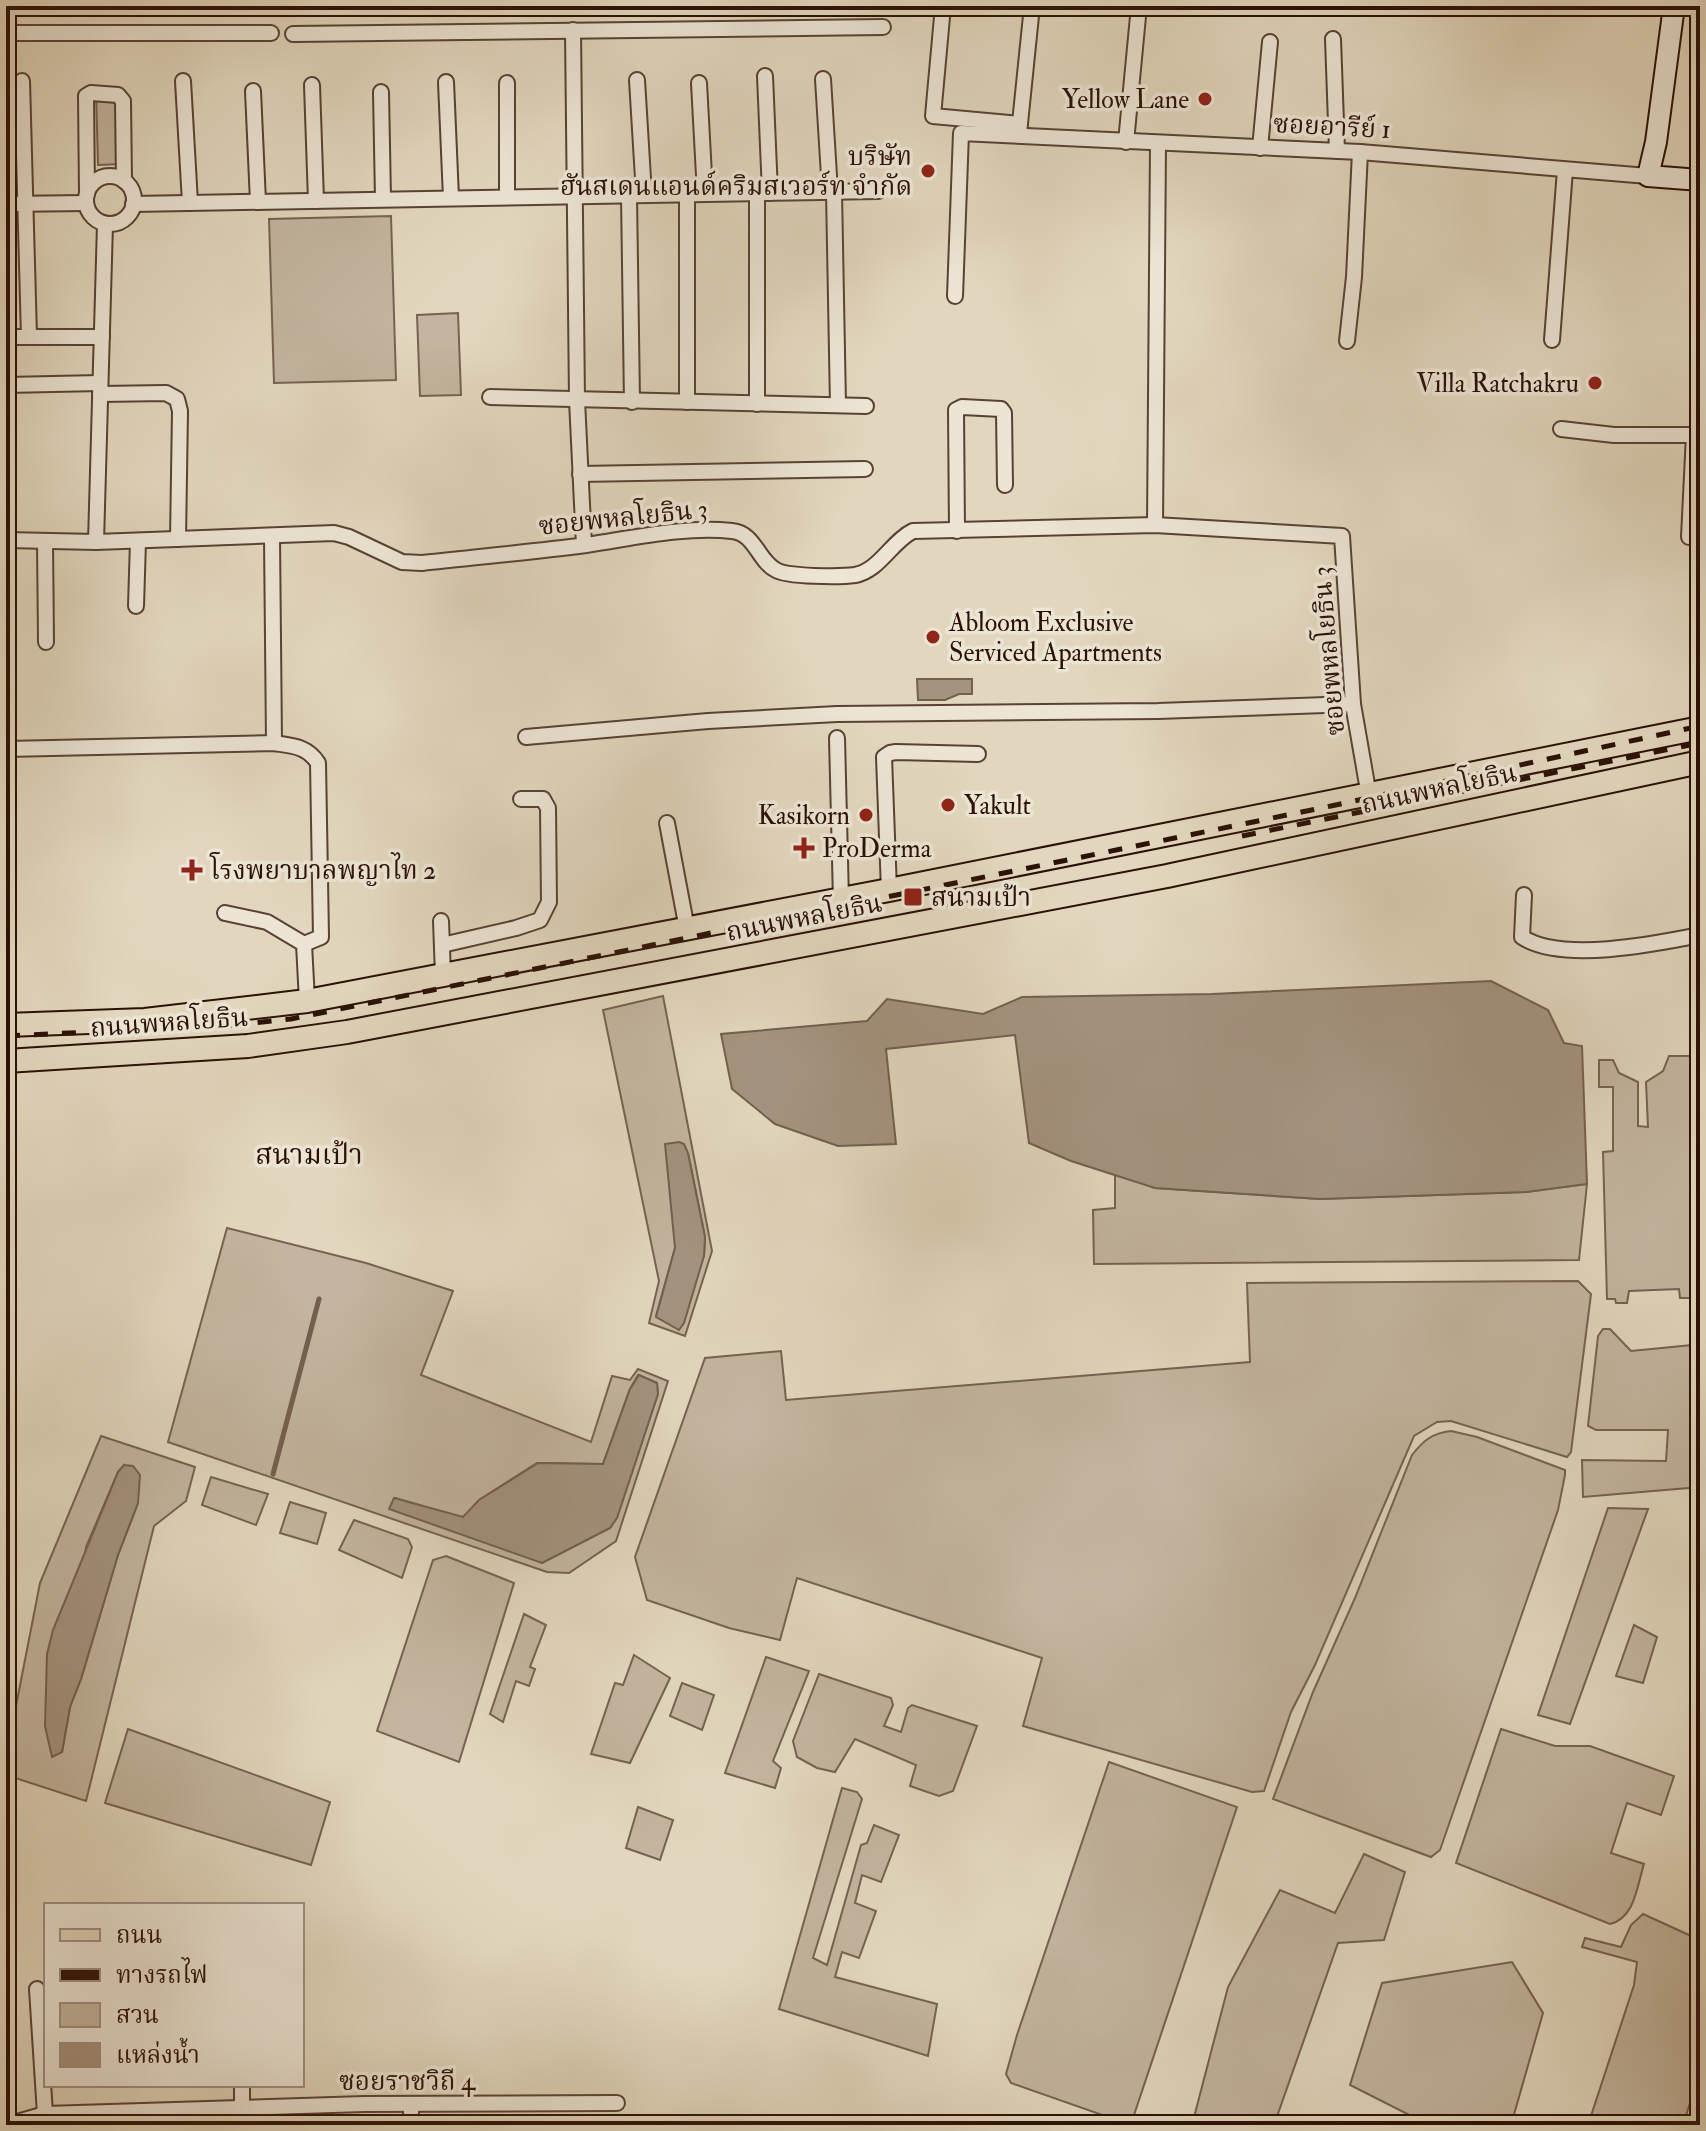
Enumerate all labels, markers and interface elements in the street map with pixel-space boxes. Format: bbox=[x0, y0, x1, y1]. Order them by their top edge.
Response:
place label: Yellow Lane bbox=[1062, 84, 1189, 116]
marker: Yellow Lane bbox=[1196, 90, 1214, 108]
street label: ซอยอารีย์ 1 bbox=[1272, 107, 1392, 146]
place label: บริษัท ฮันสเดนแอนด์คริมสเวอร์ท จำกัด bbox=[560, 141, 912, 203]
marker: บริษัท ฮันสเดนแอนด์คริมสเวอร์ท จำกัด bbox=[919, 162, 937, 180]
place label: Villa Ratchakru bbox=[1416, 368, 1579, 400]
marker: Villa Ratchakru bbox=[1586, 374, 1604, 392]
street label: ซอยพหลโยธิน 3 bbox=[537, 490, 709, 543]
street label: ซอยพหลโยธิน 3 bbox=[1303, 565, 1352, 737]
place label: Abloom Exclusive Serviced Apartments bbox=[948, 607, 1162, 670]
marker: Abloom Exclusive Serviced Apartments bbox=[924, 628, 942, 646]
street label: ถนนพหลโยธิน bbox=[1358, 754, 1520, 821]
place label: Yakult bbox=[964, 790, 1031, 822]
marker: Yakult bbox=[939, 796, 957, 814]
place label: Kasikorn bbox=[758, 800, 850, 832]
marker: Kasikorn bbox=[857, 806, 875, 824]
place label: ProDerma bbox=[822, 833, 932, 865]
marker: ProDerma bbox=[793, 837, 815, 859]
place label: โรงพยาบาลพญาไท 2 bbox=[209, 852, 436, 887]
marker: โรงพยาบาลพญาไท 2 bbox=[181, 859, 203, 881]
place label: สนามเป้า bbox=[931, 882, 1031, 914]
street label: ถนนพหลโยธิน bbox=[723, 884, 885, 949]
marker: สนามเป้า bbox=[902, 886, 924, 908]
street label: ถนนพหลโยธิน bbox=[89, 999, 249, 1044]
district label: สนามเป้า bbox=[255, 1138, 363, 1173]
legend bbox=[44, 1903, 304, 2087]
text: ถนน bbox=[116, 1920, 162, 1951]
text: ทางรถไฟ bbox=[116, 1957, 208, 1991]
text: สวน bbox=[116, 2000, 159, 2031]
text: แหล่งน้ำ bbox=[116, 2037, 200, 2071]
street label: ซอยราชวิถี 4 bbox=[339, 2066, 476, 2098]

